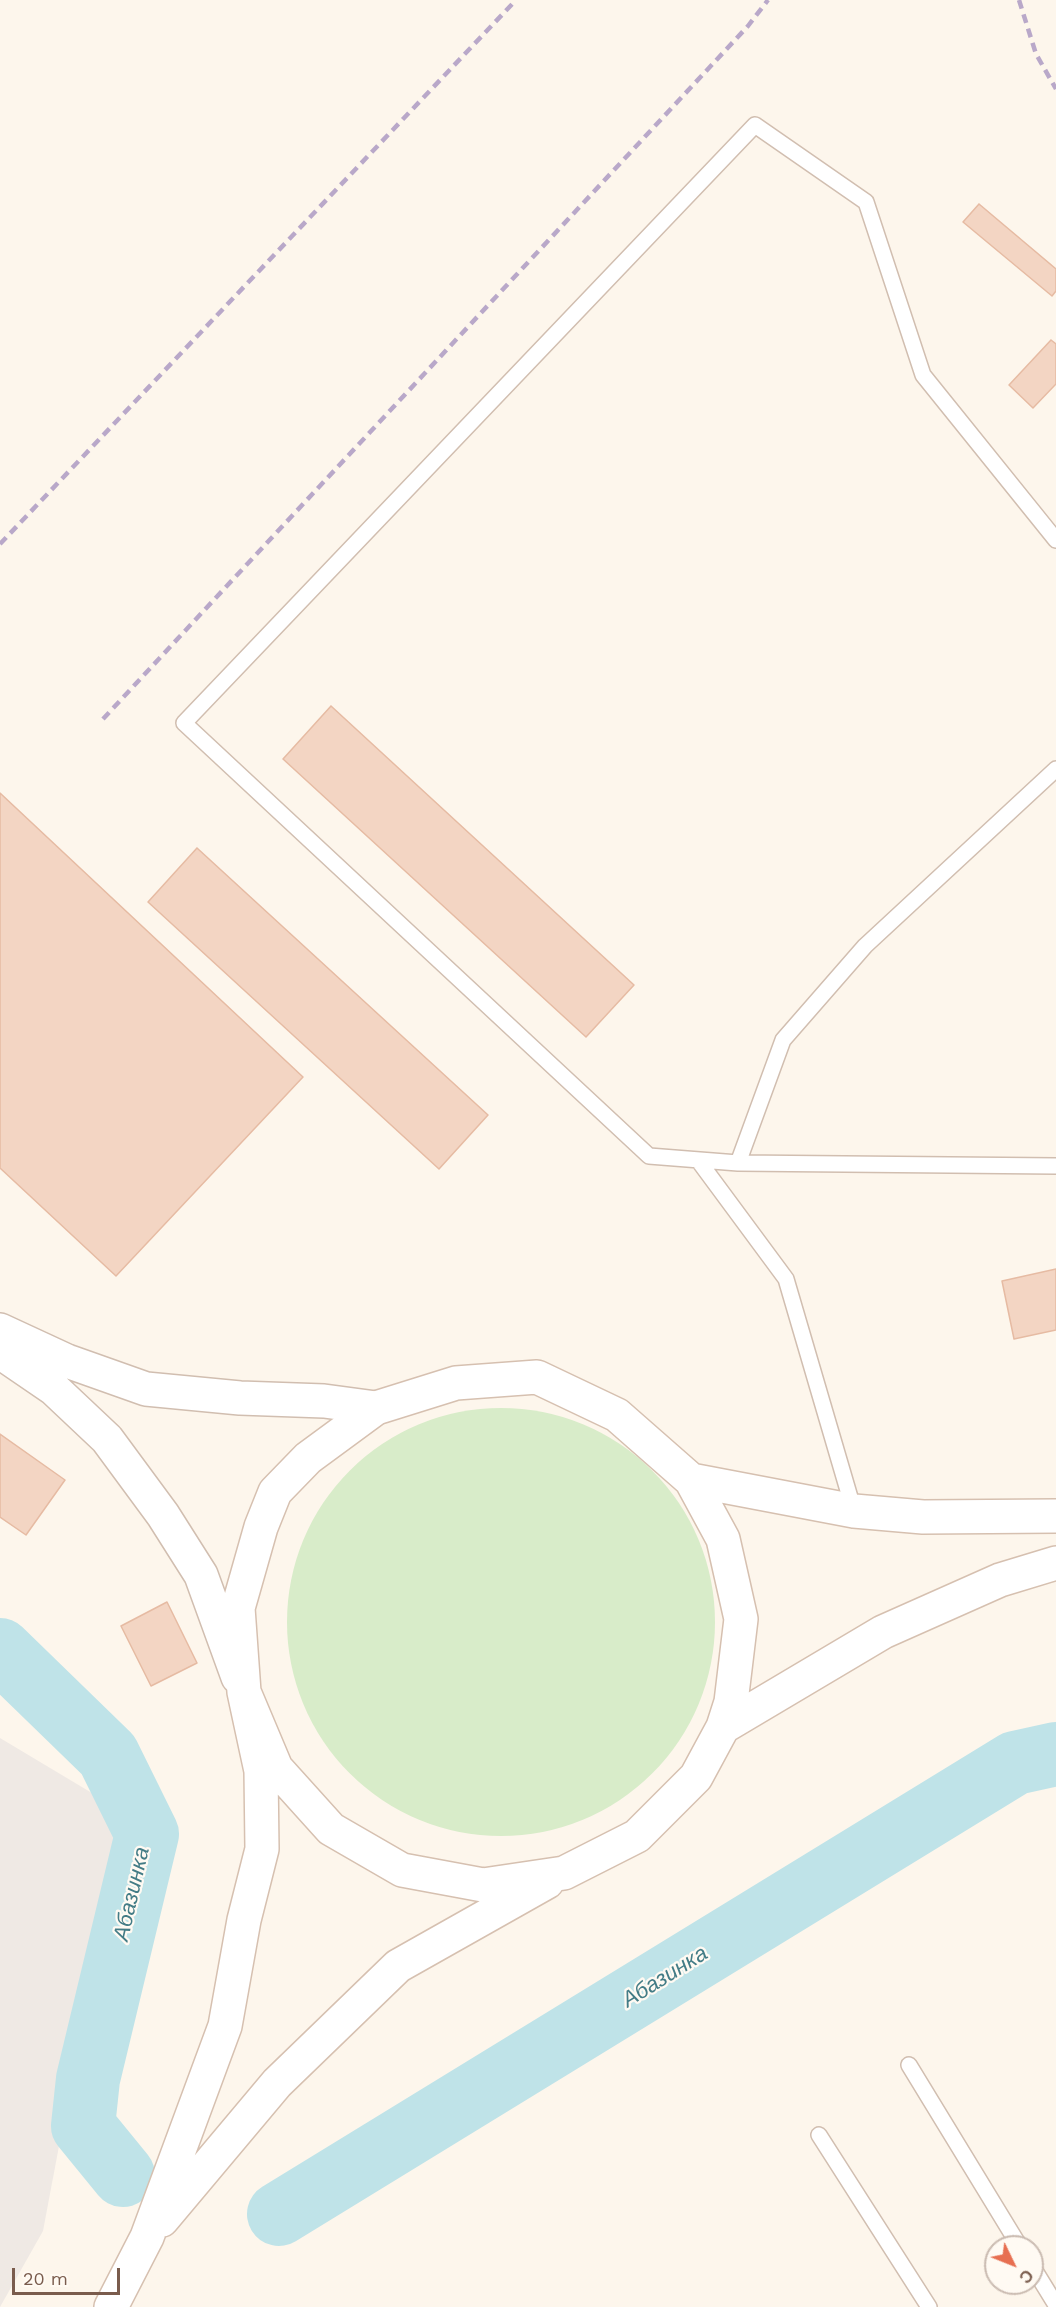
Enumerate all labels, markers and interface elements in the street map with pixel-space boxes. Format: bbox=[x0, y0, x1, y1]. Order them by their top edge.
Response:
water label: Абазинка bbox=[108, 1844, 156, 1944]
water label: Абазинка bbox=[617, 1940, 713, 2014]
north arrow bbox=[984, 2235, 1044, 2295]
scale bar bbox=[15, 2256, 123, 2294]
text: С bbox=[1015, 2266, 1037, 2287]
text: 20 m bbox=[23, 2268, 68, 2289]

